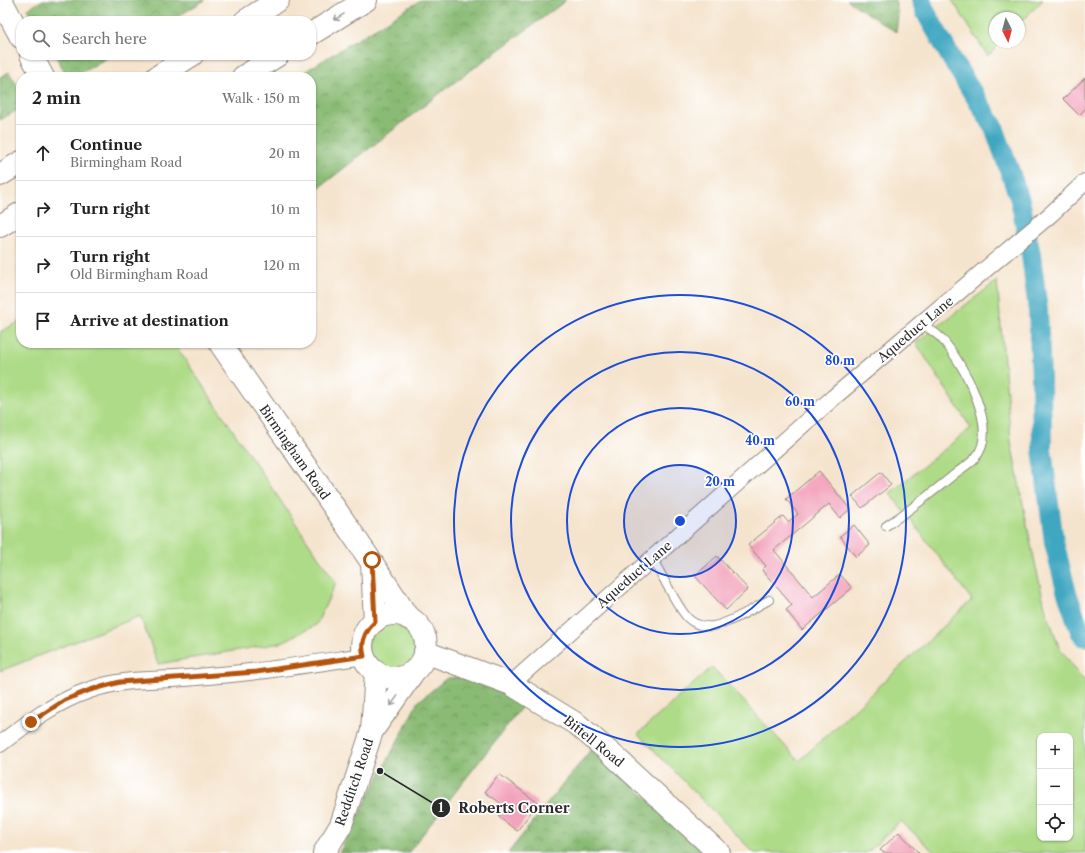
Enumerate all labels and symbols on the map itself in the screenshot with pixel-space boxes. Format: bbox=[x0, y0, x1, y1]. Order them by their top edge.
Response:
north arrow bbox=[989, 12, 1025, 48]
one-way arrow bbox=[333, 14, 345, 22]
street label: Aqueduct Lane bbox=[873, 293, 956, 366]
text: 80 m bbox=[825, 353, 855, 368]
text: 60 m bbox=[785, 394, 815, 409]
street label: Birmingham Road bbox=[256, 401, 334, 503]
text: 40 m bbox=[745, 433, 775, 448]
text: 20 m bbox=[705, 474, 735, 489]
centre of rings bbox=[673, 514, 687, 528]
street label: Aqueduct Lane bbox=[592, 537, 675, 612]
route start bbox=[363, 551, 381, 569]
one-way arrow bbox=[390, 695, 398, 706]
street label: Bittell Road bbox=[561, 712, 627, 770]
route end bbox=[22, 713, 40, 731]
street label: Redditch Road bbox=[332, 736, 377, 828]
callout: Roberts Corner bbox=[431, 795, 578, 821]
text: Roberts Corner bbox=[458, 799, 570, 817]
text: 1 bbox=[438, 800, 444, 815]

